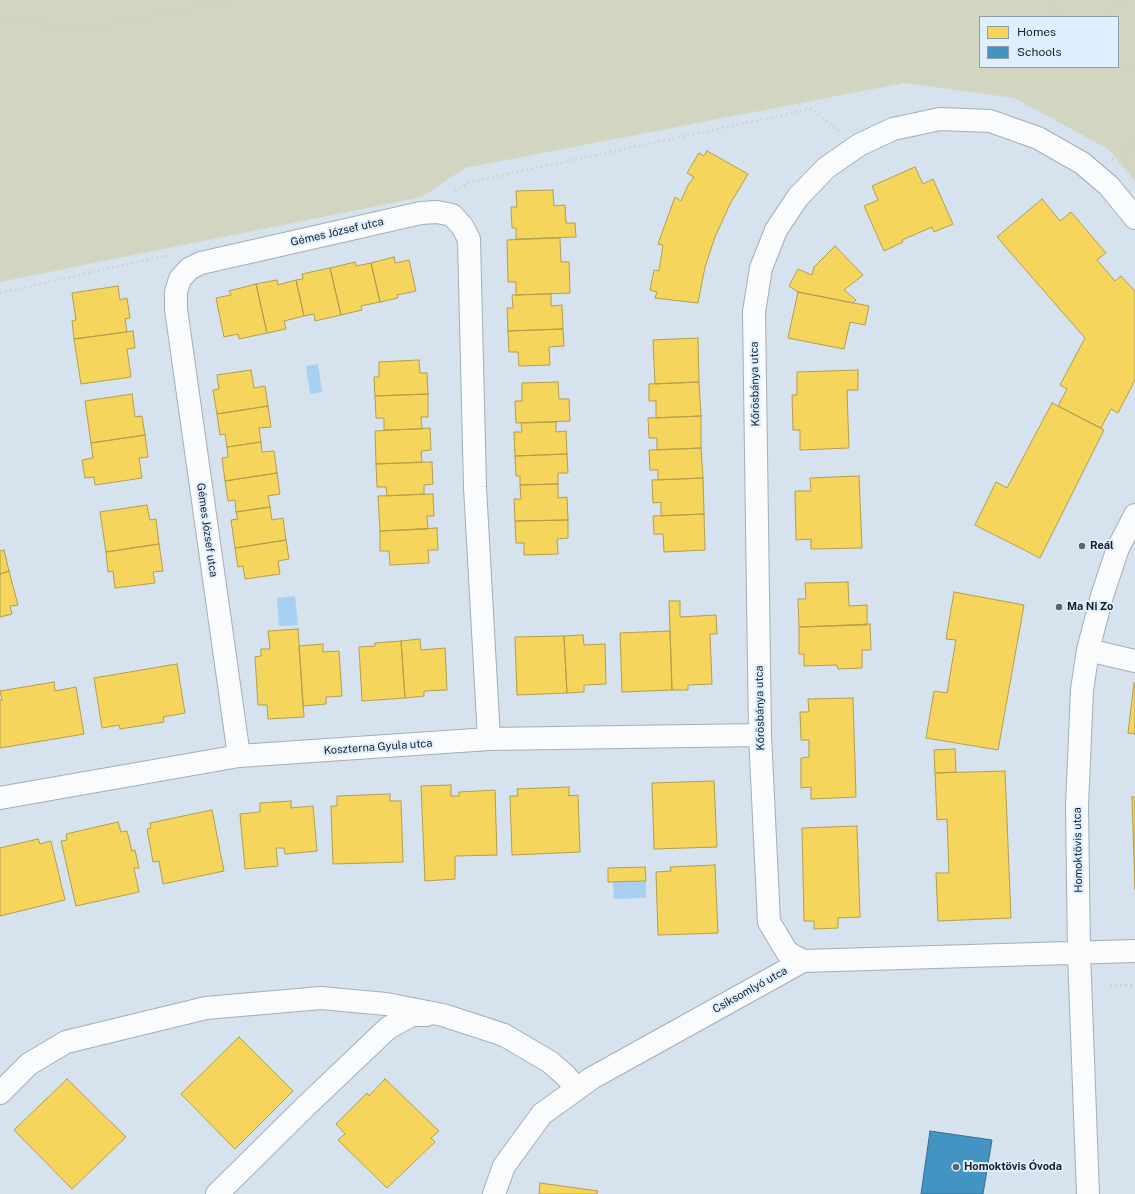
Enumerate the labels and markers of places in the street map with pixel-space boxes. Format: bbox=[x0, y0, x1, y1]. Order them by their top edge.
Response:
place label: Reál bbox=[1090, 539, 1114, 553]
marker: Reál bbox=[1077, 541, 1087, 551]
place label: Ma Ni Zo bbox=[1067, 600, 1113, 614]
marker: Ma Ni Zo bbox=[1054, 602, 1064, 612]
place label: Homoktövis Óvoda bbox=[964, 1160, 1062, 1174]
marker: Homoktövis Óvoda bbox=[951, 1162, 961, 1172]

